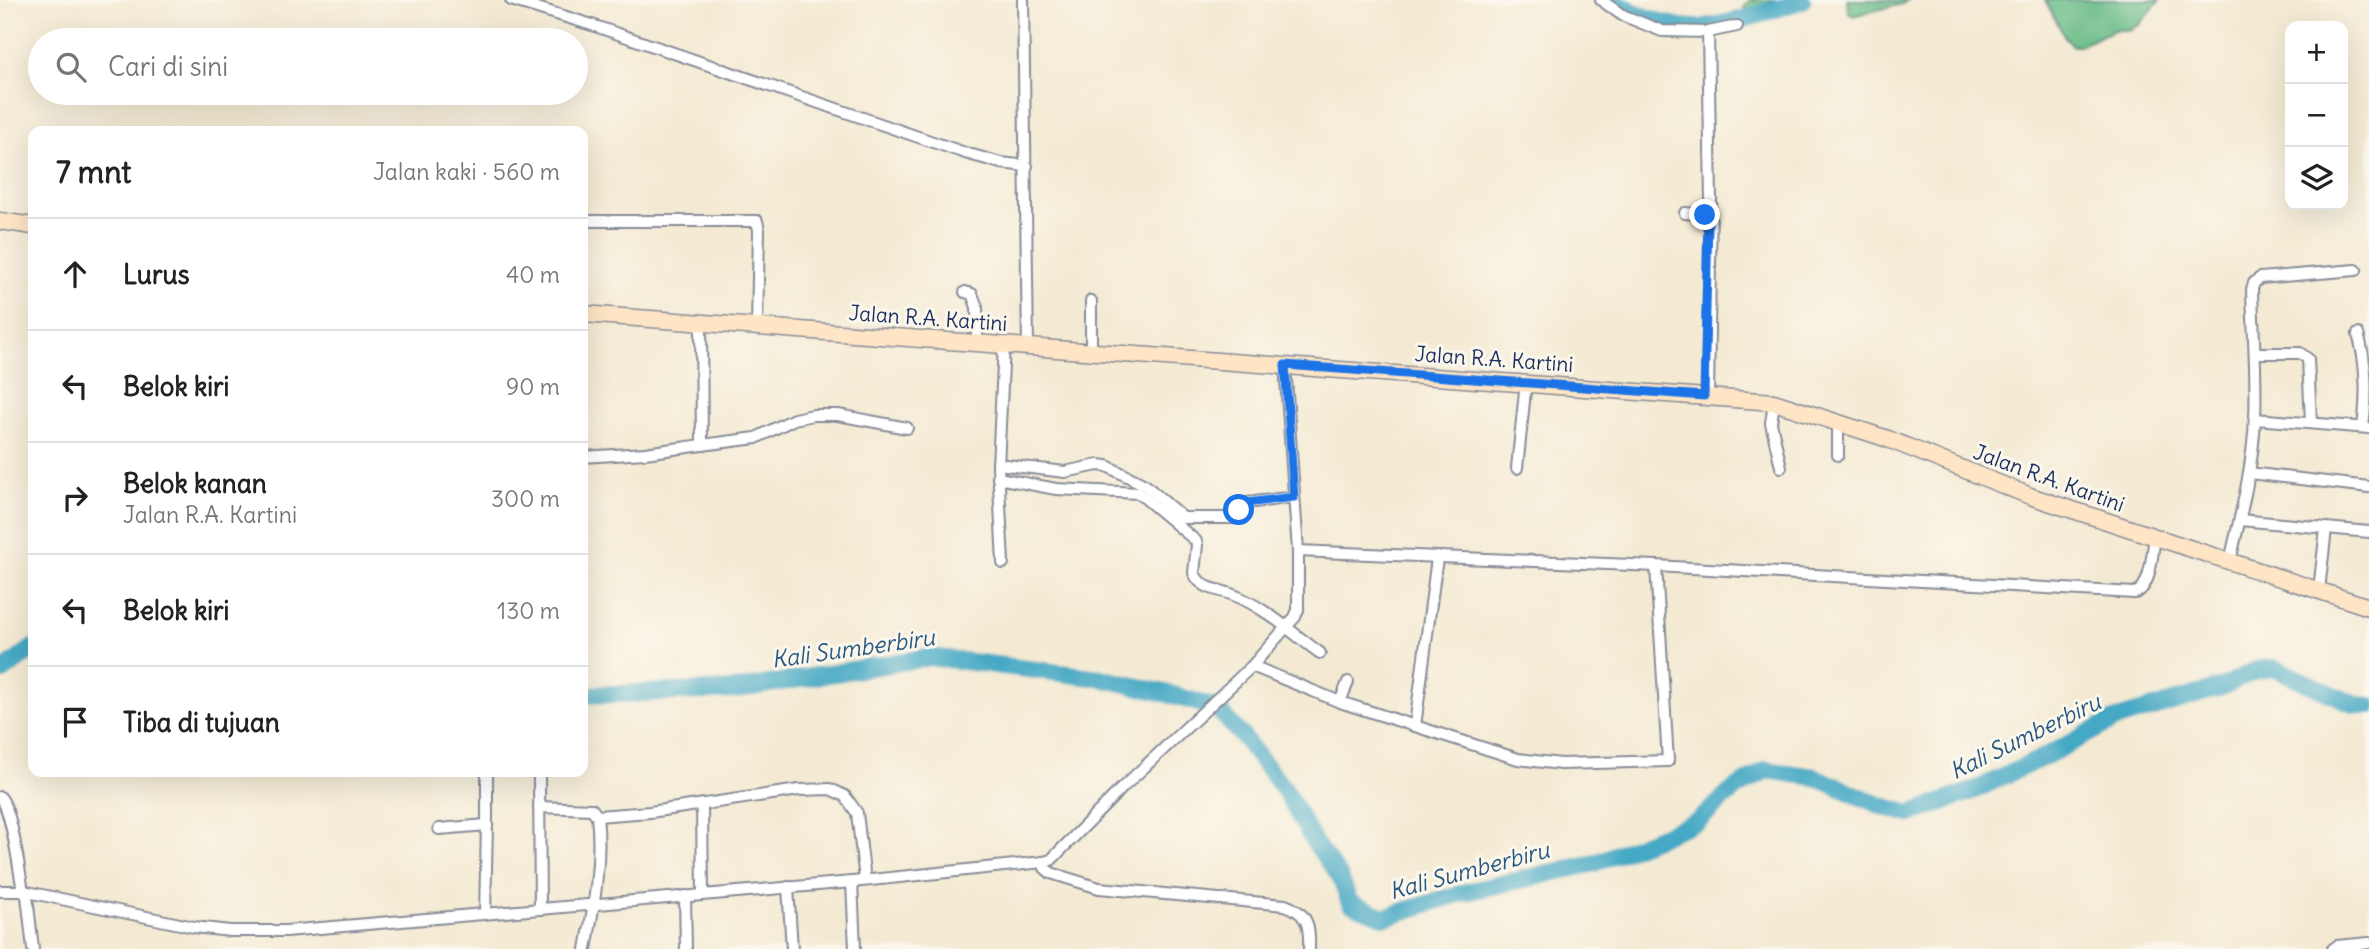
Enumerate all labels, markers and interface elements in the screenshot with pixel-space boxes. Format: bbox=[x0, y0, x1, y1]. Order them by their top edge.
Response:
map controls bbox=[2285, 21, 2348, 210]
button: + bbox=[2285, 21, 2348, 84]
search box bbox=[28, 28, 588, 105]
icon: search bbox=[52, 48, 90, 86]
text: Cari di sini bbox=[108, 50, 228, 83]
button: − bbox=[2285, 84, 2348, 147]
button: layers bbox=[2285, 147, 2348, 210]
text: 7 mnt bbox=[56, 153, 131, 191]
text: Jalan kaki · 560 m bbox=[373, 157, 560, 186]
route end bbox=[1689, 199, 1720, 230]
icon: ahead bbox=[56, 255, 94, 293]
text: Lurus bbox=[123, 258, 190, 291]
text: 40 m bbox=[506, 260, 560, 289]
street label: Jalan R.A. Kartini bbox=[848, 299, 1008, 337]
street label: Jalan R.A. Kartini bbox=[1414, 340, 1574, 378]
icon: left bbox=[56, 367, 94, 405]
text: Belok kiri bbox=[123, 370, 229, 403]
text: 90 m bbox=[506, 372, 560, 401]
street label: Jalan R.A. Kartini bbox=[1970, 438, 2128, 518]
text: Belok kanan bbox=[123, 467, 267, 500]
icon: right bbox=[56, 479, 94, 517]
text: 300 m bbox=[491, 484, 560, 513]
route start bbox=[1223, 494, 1254, 525]
text: Jalan R.A. Kartini bbox=[123, 500, 297, 529]
icon: left bbox=[56, 591, 94, 629]
text: Belok kiri bbox=[123, 594, 229, 627]
text: 130 m bbox=[497, 596, 560, 625]
water label: Kali Sumberbiru bbox=[770, 622, 938, 674]
water label: Kali Sumberbiru bbox=[1945, 686, 2107, 785]
icon: arrive bbox=[56, 703, 94, 741]
text: Tiba di tujuan bbox=[123, 706, 280, 739]
water label: Kali Sumberbiru bbox=[1386, 834, 1554, 905]

